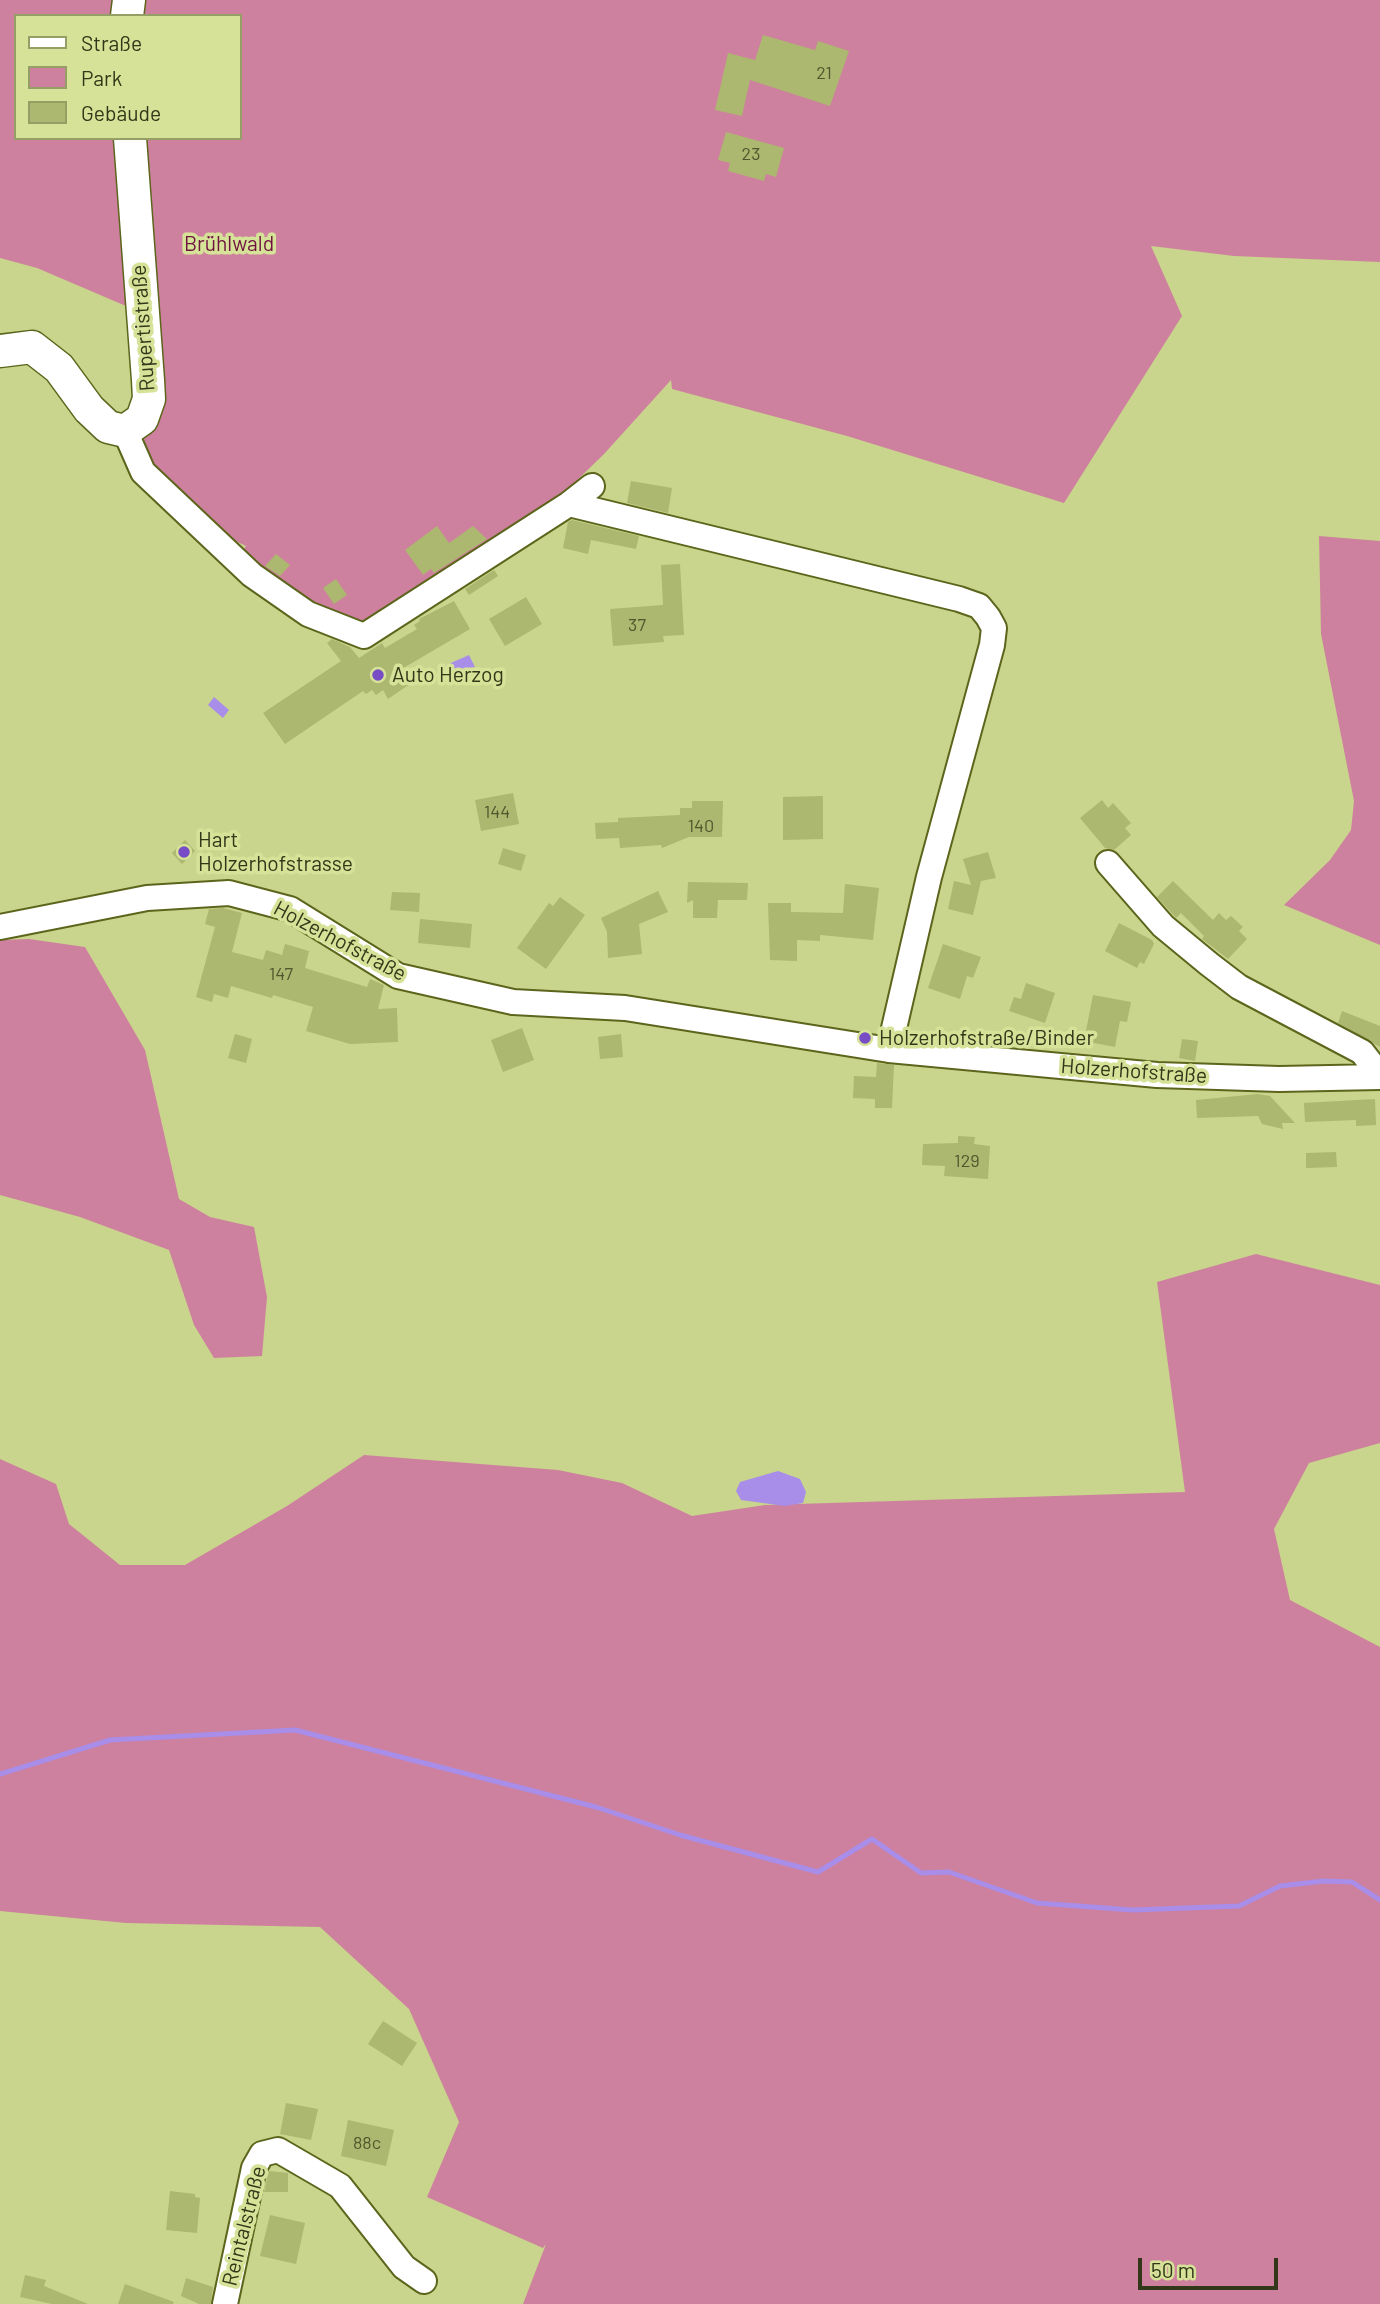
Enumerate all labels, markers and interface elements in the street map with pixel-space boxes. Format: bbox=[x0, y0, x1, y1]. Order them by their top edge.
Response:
legend bbox=[14, 14, 242, 140]
text: Straße bbox=[81, 30, 142, 55]
house number: 21 bbox=[816, 62, 832, 84]
text: Park bbox=[81, 65, 122, 90]
text: Gebäude bbox=[81, 100, 161, 125]
house number: 23 bbox=[742, 143, 760, 165]
park label: Brühlwald bbox=[184, 231, 274, 257]
street label: Rupertistraße bbox=[126, 264, 160, 392]
house number: 37 bbox=[628, 614, 646, 636]
place label: Auto Herzog bbox=[392, 662, 504, 688]
marker: Auto Herzog bbox=[370, 667, 386, 683]
house number: 144 bbox=[484, 801, 510, 823]
house number: 140 bbox=[688, 815, 714, 837]
place label: Hart Holzerhofstrasse bbox=[198, 827, 353, 877]
marker: Hart Holzerhofstrasse bbox=[176, 844, 192, 860]
street label: Holzerhofstraße bbox=[269, 895, 411, 987]
house number: 147 bbox=[269, 963, 293, 985]
place label: Holzerhofstraße/Binder bbox=[879, 1025, 1094, 1051]
marker: Holzerhofstraße/Binder bbox=[857, 1030, 873, 1046]
street label: Holzerhofstraße bbox=[1060, 1053, 1208, 1089]
house number: 129 bbox=[954, 1150, 980, 1172]
house number: 88c bbox=[353, 2132, 381, 2154]
street label: Reintalstraße bbox=[217, 2163, 271, 2289]
scale bar bbox=[1142, 2244, 1282, 2288]
text: 50 m bbox=[1151, 2257, 1195, 2282]

